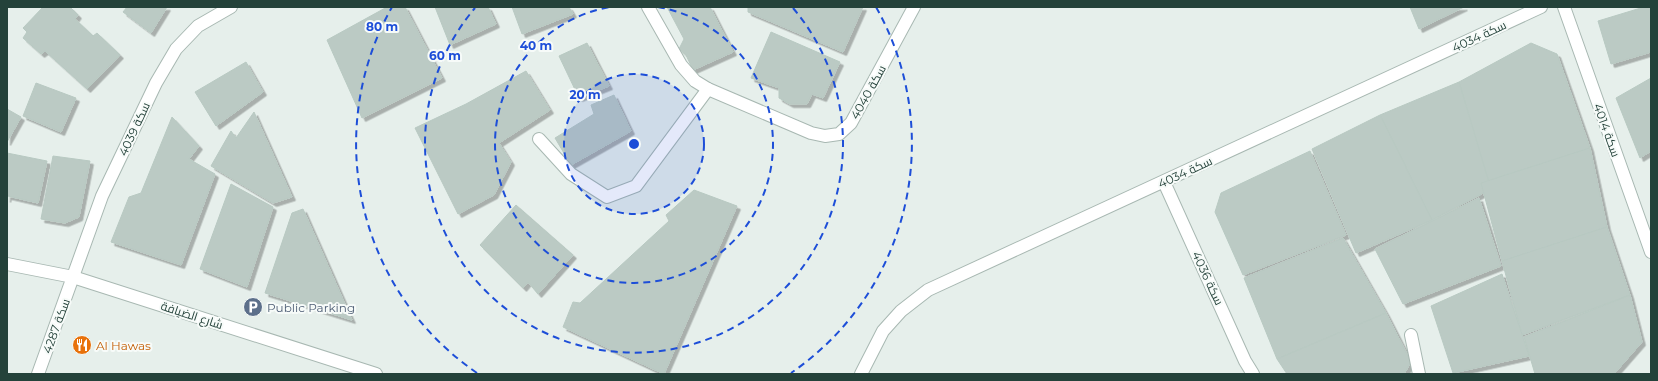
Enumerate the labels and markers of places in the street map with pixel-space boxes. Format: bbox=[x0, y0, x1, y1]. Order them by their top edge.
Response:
centre of rings bbox=[627, 137, 641, 151]
parking icon: Public Parking bbox=[242, 296, 264, 318]
place label: Public Parking bbox=[267, 300, 355, 315]
restaurant icon: Al Hawas bbox=[71, 334, 93, 356]
place label: Al Hawas bbox=[96, 338, 151, 353]

